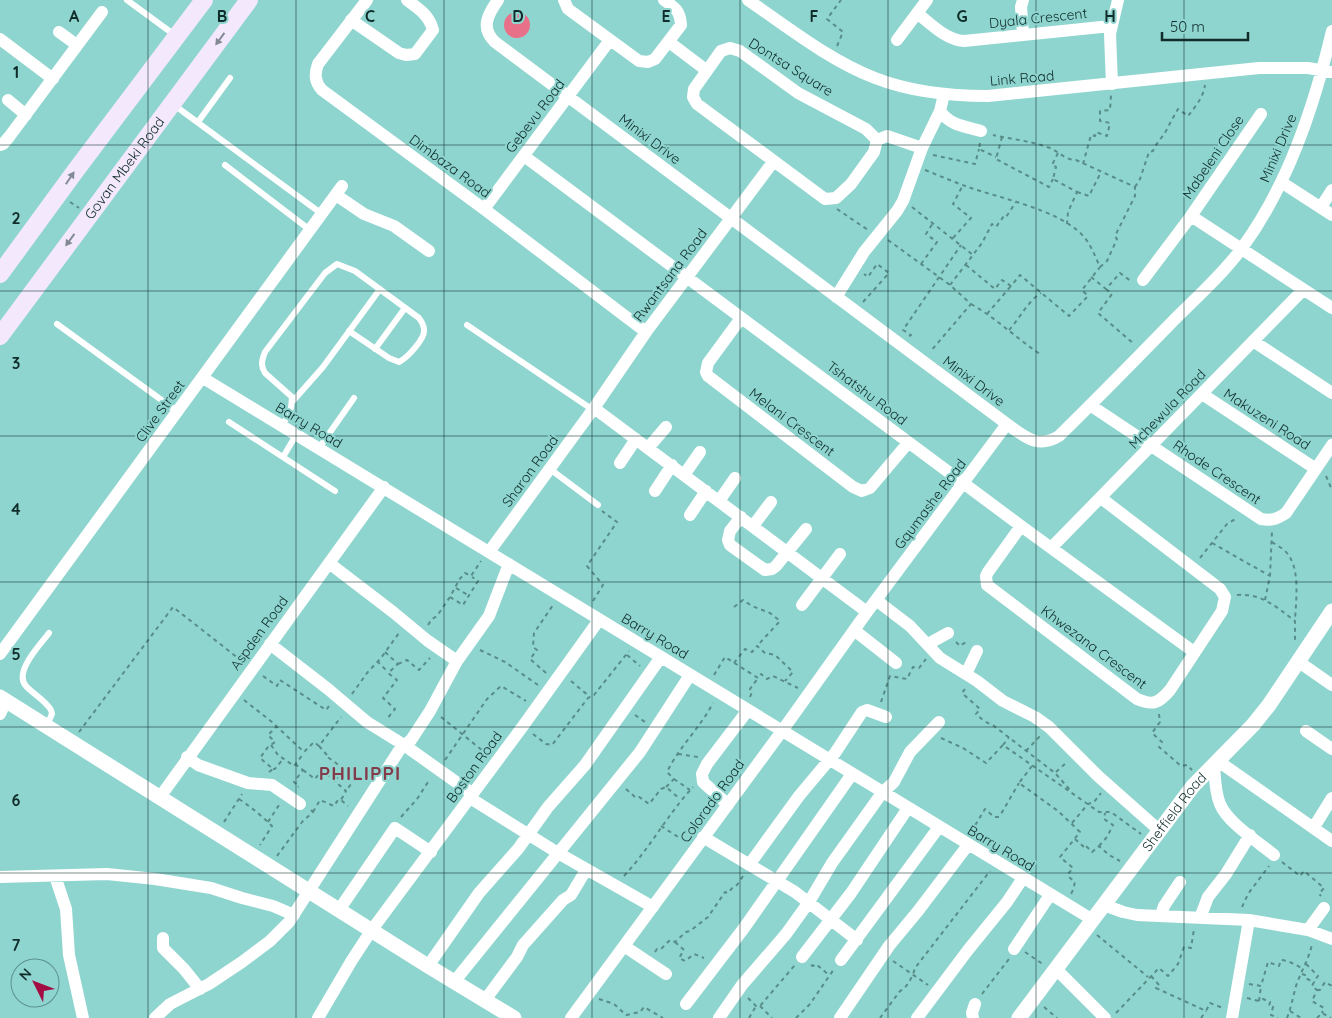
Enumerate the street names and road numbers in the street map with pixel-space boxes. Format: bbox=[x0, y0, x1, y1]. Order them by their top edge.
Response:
street label: Dyala Crescent bbox=[988, 4, 1088, 32]
street label: Dontsa Square bbox=[745, 34, 837, 100]
street label: Link Road bbox=[989, 66, 1055, 90]
street label: Gebevu Road bbox=[501, 75, 569, 157]
street label: Minixi Drive bbox=[615, 110, 685, 168]
street label: Mabeleni Close bbox=[1178, 111, 1248, 202]
street label: Minixi Drive bbox=[1255, 111, 1301, 185]
street label: Govan Mbeki Road bbox=[81, 113, 168, 223]
street label: Dimbaza Road bbox=[406, 130, 494, 202]
street label: Rwantsana Road bbox=[629, 225, 711, 325]
street label: Minixi Drive bbox=[939, 352, 1009, 410]
street label: Tshatshu Road bbox=[823, 357, 911, 429]
street label: Mchewula Road bbox=[1125, 366, 1209, 452]
street label: Clive Street bbox=[131, 376, 189, 446]
street label: Melani Crescent bbox=[746, 384, 839, 460]
street label: Makuzeni Road bbox=[1220, 384, 1314, 454]
street label: Barry Road bbox=[272, 398, 346, 452]
street label: Sharon Road bbox=[498, 432, 562, 510]
street label: Rhode Crescent bbox=[1169, 436, 1265, 508]
street label: Gqumashe Road bbox=[890, 455, 970, 553]
street label: Aspden Road bbox=[226, 592, 292, 674]
street label: Khwezana Crescent bbox=[1037, 601, 1151, 693]
street label: Barry Road bbox=[618, 609, 692, 663]
street label: Boston Road bbox=[442, 728, 506, 806]
street label: Colorado Road bbox=[676, 756, 748, 846]
street label: Sheffield Road bbox=[1138, 769, 1210, 855]
street label: Barry Road bbox=[964, 821, 1038, 875]

